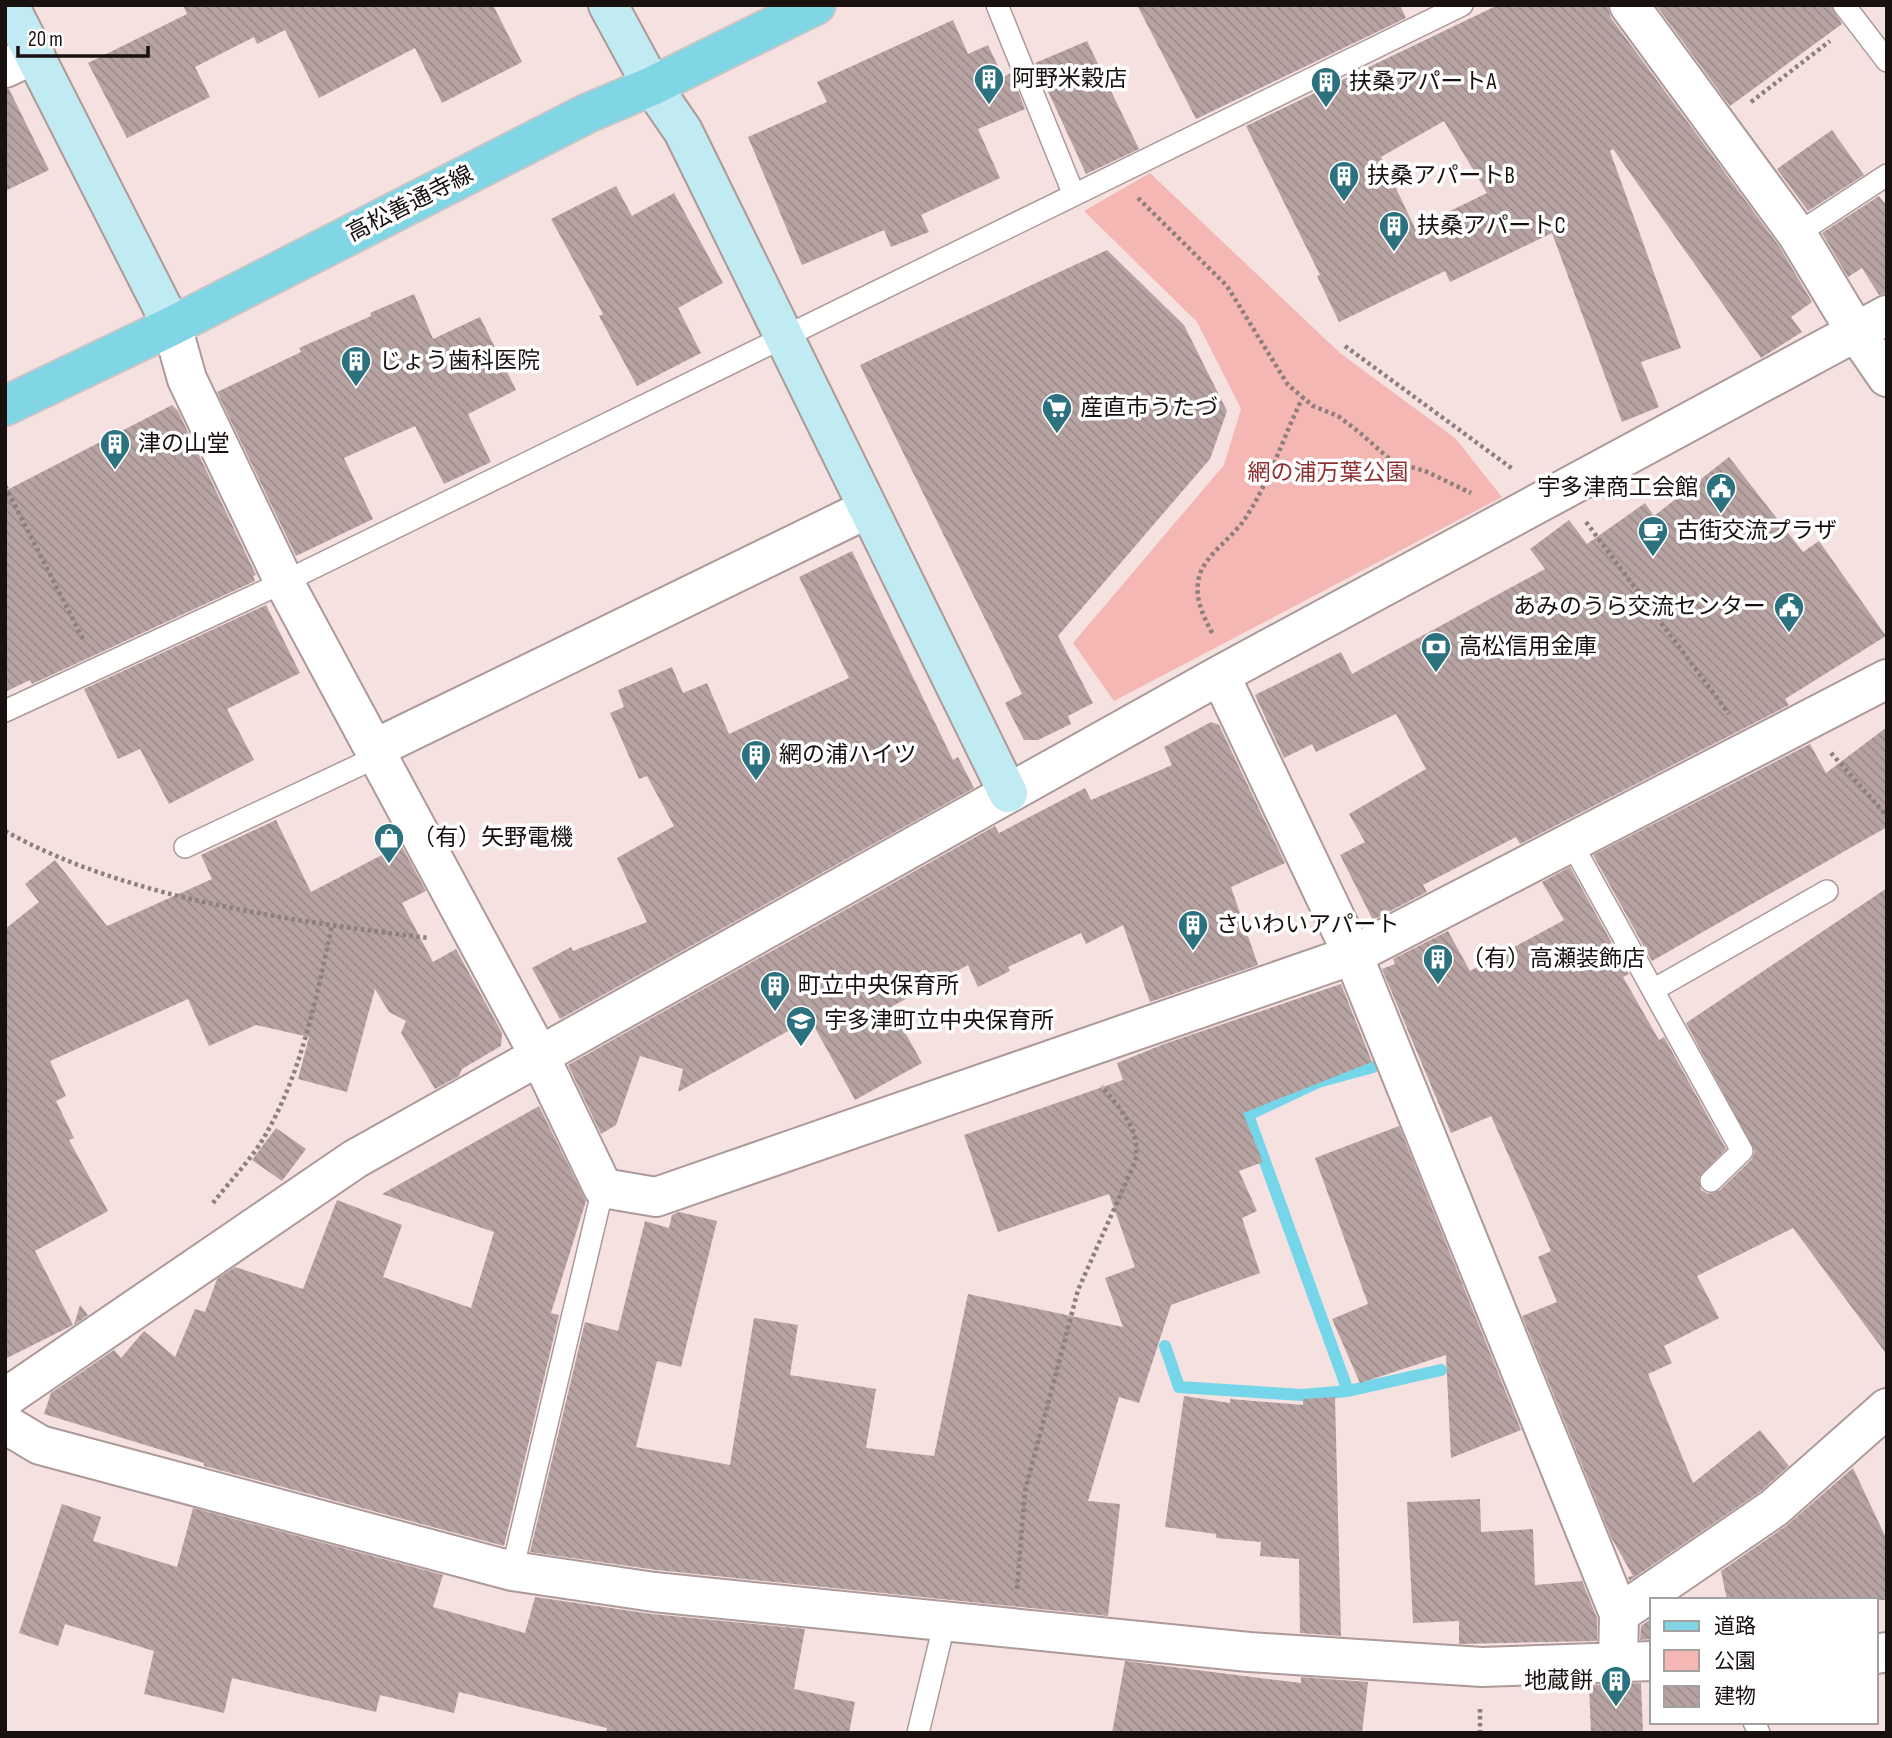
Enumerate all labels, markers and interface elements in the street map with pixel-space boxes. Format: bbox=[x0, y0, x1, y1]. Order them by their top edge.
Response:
scale bar bbox=[18, 14, 147, 58]
text: 20 m bbox=[28, 27, 63, 52]
building icon: 阿野米穀店 bbox=[972, 62, 1006, 106]
place label: 阿野米穀店 bbox=[1012, 65, 1127, 93]
building icon: 扶桑アパートA bbox=[1309, 65, 1343, 109]
place label: 扶桑アパートA bbox=[1349, 68, 1497, 96]
building icon: 扶桑アパートB bbox=[1327, 159, 1361, 203]
street label: 高松善通寺線 bbox=[342, 160, 478, 248]
place label: 扶桑アパートB bbox=[1367, 162, 1515, 190]
building icon: 扶桑アパートC bbox=[1377, 209, 1411, 253]
place label: 扶桑アパートC bbox=[1417, 212, 1566, 240]
building icon: じょう歯科医院 bbox=[339, 344, 373, 388]
place label: じょう歯科医院 bbox=[379, 347, 540, 375]
supermarket icon: 産直市うたづ bbox=[1040, 391, 1074, 435]
place label: 産直市うたづ bbox=[1080, 394, 1218, 422]
building icon: 津の山堂 bbox=[98, 427, 132, 471]
place label: 津の山堂 bbox=[138, 430, 230, 458]
park label: 網の浦万葉公園 bbox=[1248, 459, 1409, 487]
public building icon: 宇多津商工会館 bbox=[1704, 471, 1738, 515]
place label: 宇多津商工会館 bbox=[1537, 474, 1698, 502]
cafe icon: 古街交流プラザ bbox=[1636, 514, 1670, 558]
place label: 古街交流プラザ bbox=[1676, 517, 1837, 545]
public building icon: あみのうら交流センター bbox=[1772, 590, 1806, 634]
place label: あみのうら交流センター bbox=[1513, 593, 1766, 621]
bank icon: 高松信用金庫 bbox=[1419, 630, 1453, 674]
place label: 高松信用金庫 bbox=[1459, 633, 1597, 661]
building icon: 網の浦ハイツ bbox=[739, 738, 773, 782]
place label: 網の浦ハイツ bbox=[779, 741, 917, 769]
shop icon: （有）矢野電機 bbox=[372, 821, 406, 865]
place label: （有）矢野電機 bbox=[412, 824, 573, 852]
building icon: さいわいアパート bbox=[1176, 908, 1210, 952]
place label: さいわいアパート bbox=[1216, 911, 1400, 939]
building icon: （有）高瀬装飾店 bbox=[1421, 942, 1455, 986]
place label: （有）高瀬装飾店 bbox=[1461, 945, 1645, 973]
building icon: 町立中央保育所 bbox=[758, 969, 792, 1013]
place label: 町立中央保育所 bbox=[798, 972, 959, 1000]
school or university icon: 宇多津町立中央保育所 bbox=[784, 1004, 818, 1048]
place label: 宇多津町立中央保育所 bbox=[824, 1007, 1054, 1035]
legend bbox=[1650, 1598, 1878, 1724]
text: 道路 bbox=[1714, 1614, 1756, 1639]
text: 公園 bbox=[1714, 1649, 1756, 1674]
building icon: 地蔵餅 bbox=[1599, 1664, 1633, 1708]
place label: 地蔵餅 bbox=[1524, 1667, 1593, 1695]
text: 建物 bbox=[1714, 1684, 1756, 1709]

